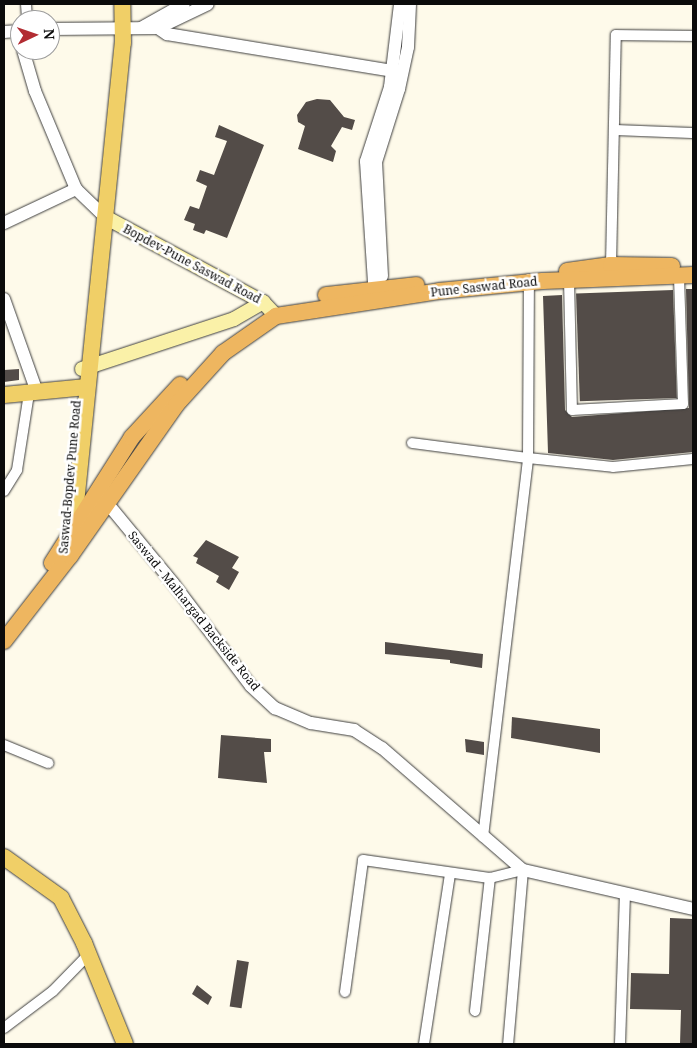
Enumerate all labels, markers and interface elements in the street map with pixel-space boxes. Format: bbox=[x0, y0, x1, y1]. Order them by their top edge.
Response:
north arrow bbox=[10, 10, 60, 60]
text: N bbox=[40, 28, 59, 40]
street label: Bopdev-Pune Saswad Road bbox=[121, 222, 263, 306]
street label: Pune Saswad Road bbox=[430, 274, 538, 300]
street label: Saswad-Bopdev Pune Road bbox=[56, 400, 84, 554]
street label: Saswad - Malhargad Backside Road bbox=[125, 528, 263, 694]

